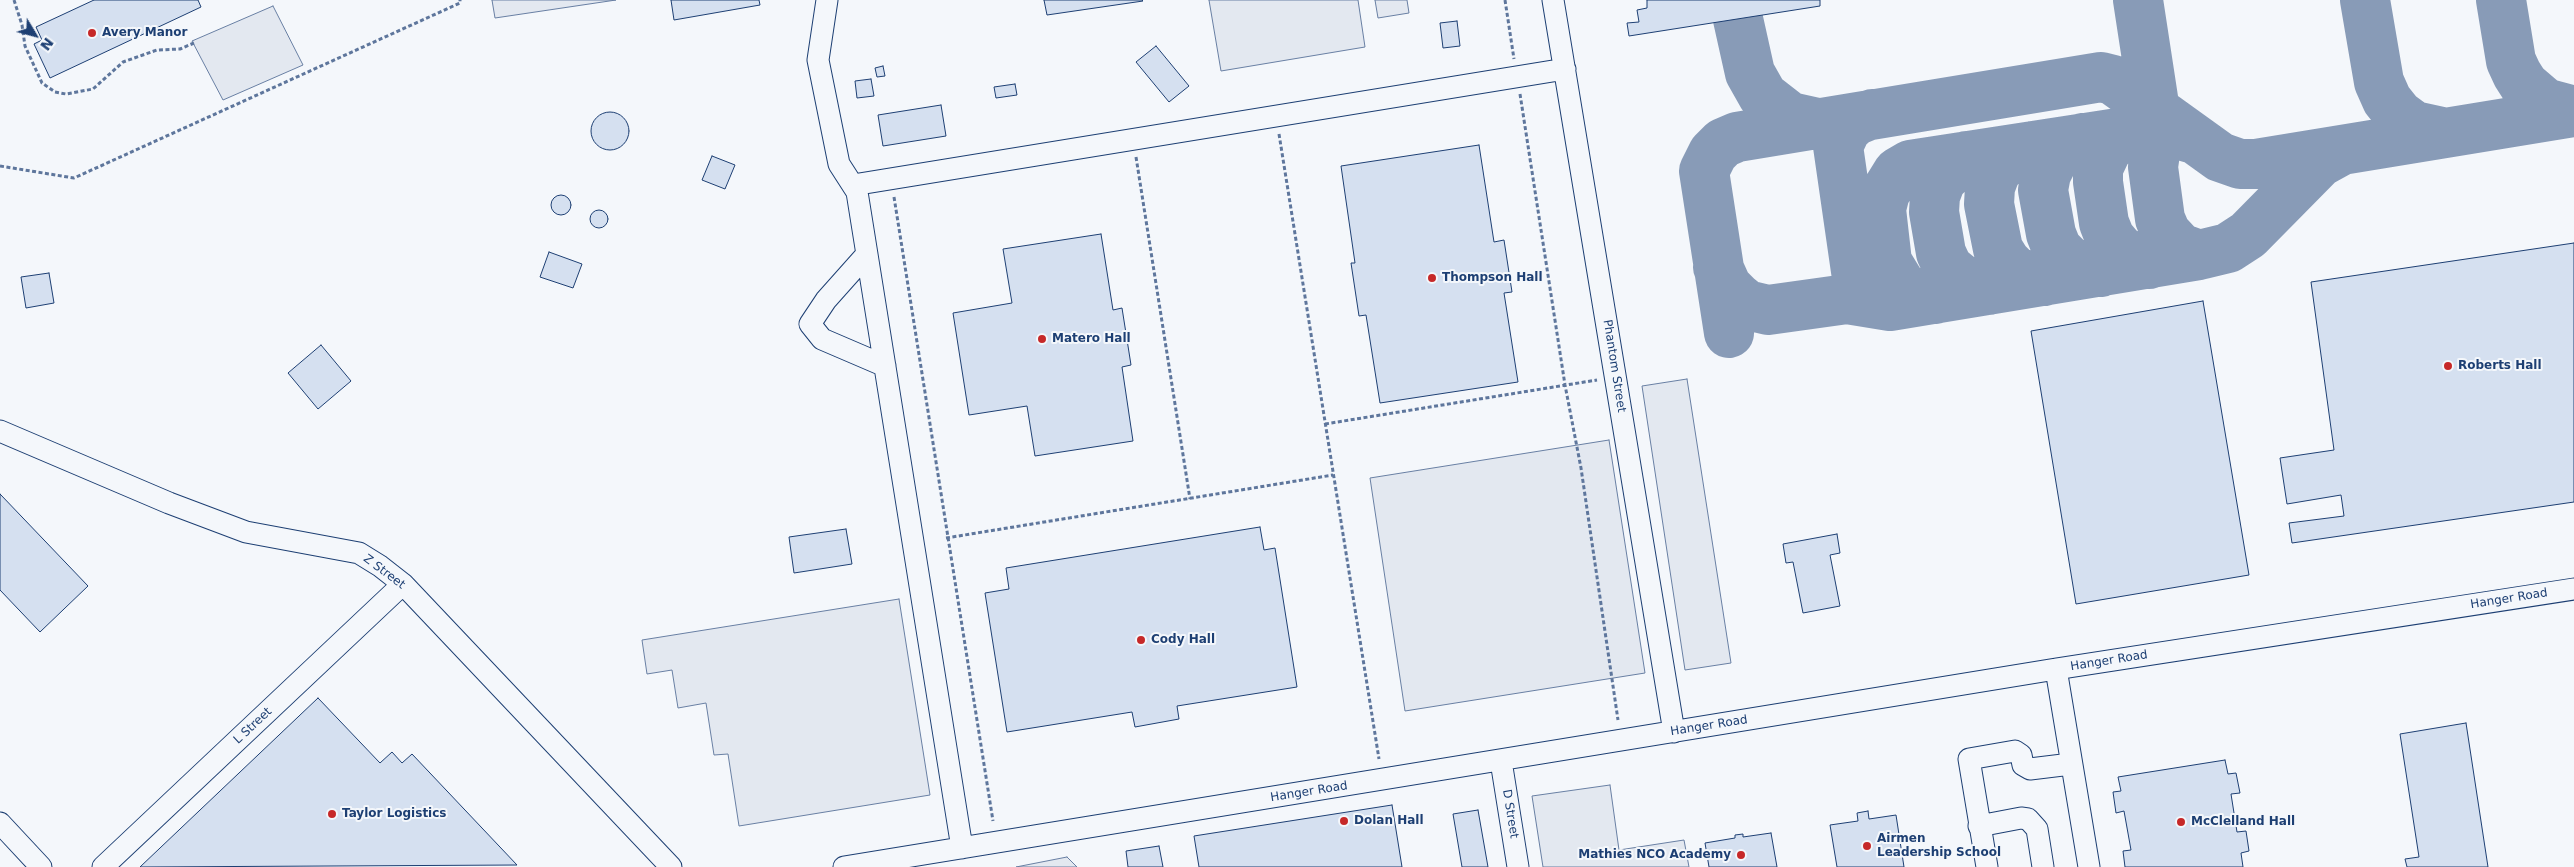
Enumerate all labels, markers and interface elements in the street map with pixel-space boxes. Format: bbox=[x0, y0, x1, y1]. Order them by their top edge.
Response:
north arrow bbox=[10, 10, 60, 60]
place label: Avery Manor bbox=[102, 26, 187, 40]
marker: Avery Manor bbox=[86, 27, 98, 39]
text: N bbox=[37, 35, 57, 54]
place label: Thompson Hall bbox=[1442, 271, 1543, 285]
marker: Thompson Hall bbox=[1426, 272, 1438, 284]
street label: Phantom Street bbox=[1600, 319, 1628, 413]
place label: Matero Hall bbox=[1052, 332, 1131, 346]
marker: Matero Hall bbox=[1036, 333, 1048, 345]
place label: Roberts Hall bbox=[2458, 359, 2542, 373]
marker: Roberts Hall bbox=[2442, 360, 2454, 372]
street label: Z Street bbox=[360, 552, 408, 592]
street label: Hanger Road bbox=[2469, 586, 2549, 612]
place label: Cody Hall bbox=[1151, 633, 1215, 647]
marker: Cody Hall bbox=[1135, 634, 1147, 646]
street label: Hanger Road bbox=[2069, 648, 2149, 674]
street label: L Street bbox=[231, 705, 275, 747]
street label: Hanger Road bbox=[1669, 713, 1749, 739]
street label: Hanger Road bbox=[1269, 779, 1349, 805]
street label: D Street bbox=[1499, 788, 1521, 840]
place label: Taylor Logistics bbox=[342, 807, 446, 821]
marker: Taylor Logistics bbox=[326, 808, 338, 820]
place label: Dolan Hall bbox=[1354, 814, 1424, 828]
marker: Dolan Hall bbox=[1338, 815, 1350, 827]
place label: McClelland Hall bbox=[2191, 815, 2295, 829]
marker: McClelland Hall bbox=[2175, 816, 2187, 828]
place label: Airmen Leadership School bbox=[1877, 832, 2001, 860]
marker: Airmen Leadership School bbox=[1861, 840, 1873, 852]
place label: Mathies NCO Academy bbox=[1578, 848, 1731, 862]
marker: Mathies NCO Academy bbox=[1735, 849, 1747, 861]

